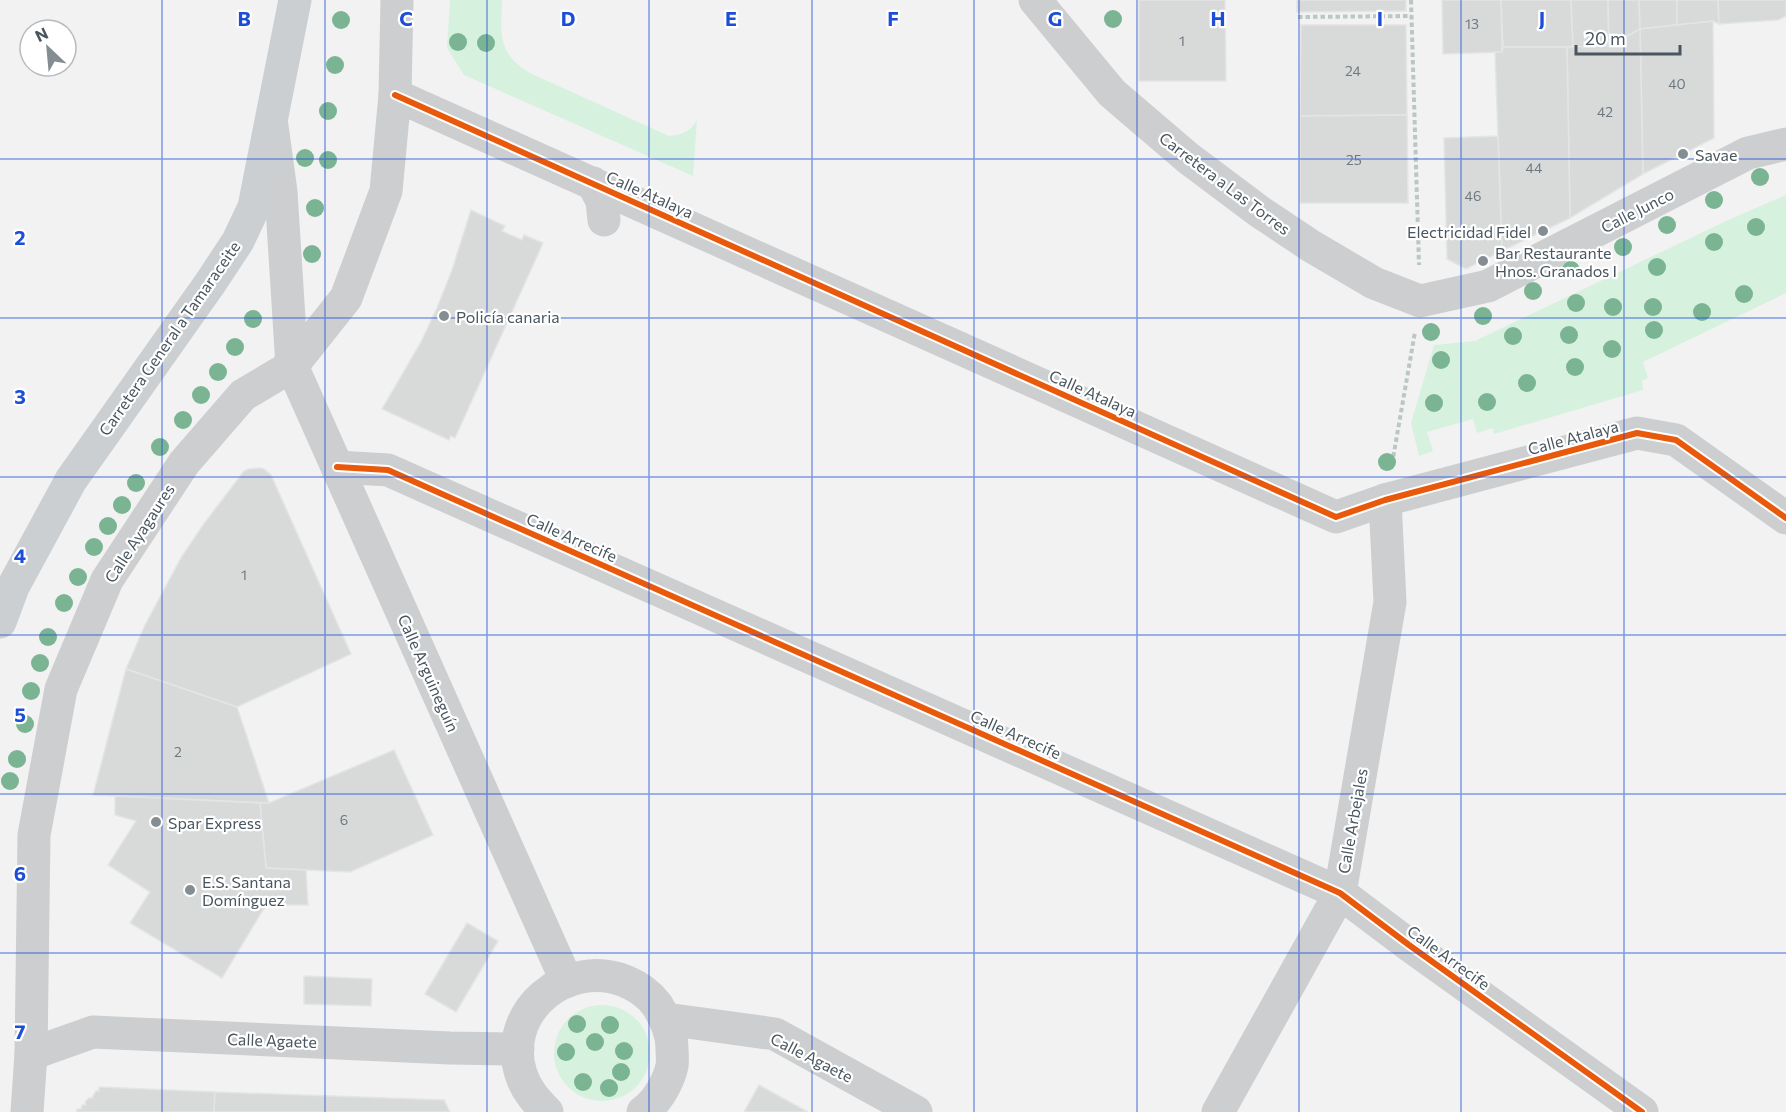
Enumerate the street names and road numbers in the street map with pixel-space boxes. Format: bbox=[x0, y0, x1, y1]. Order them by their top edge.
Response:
street label: Carretera a Las Torres bbox=[1156, 128, 1294, 238]
street label: Calle Atalaya bbox=[604, 166, 696, 222]
street label: Calle Junco bbox=[1597, 184, 1677, 236]
street label: Carretera General a Tamaraceite bbox=[94, 237, 244, 439]
street label: Calle Atalaya bbox=[1047, 365, 1139, 421]
street label: Calle Atalaya bbox=[1526, 416, 1620, 458]
street label: Calle Ayagaures bbox=[100, 480, 178, 586]
street label: Calle Arrecife bbox=[524, 509, 620, 565]
street label: Calle Arguineguín bbox=[395, 611, 463, 735]
street label: Calle Arrecife bbox=[968, 706, 1064, 762]
street label: Calle Arbejales bbox=[1333, 767, 1371, 875]
street label: Calle Arrecife bbox=[1404, 921, 1494, 993]
street label: Calle Agaete bbox=[768, 1028, 856, 1086]
street label: Calle Agaete bbox=[227, 1029, 317, 1051]

